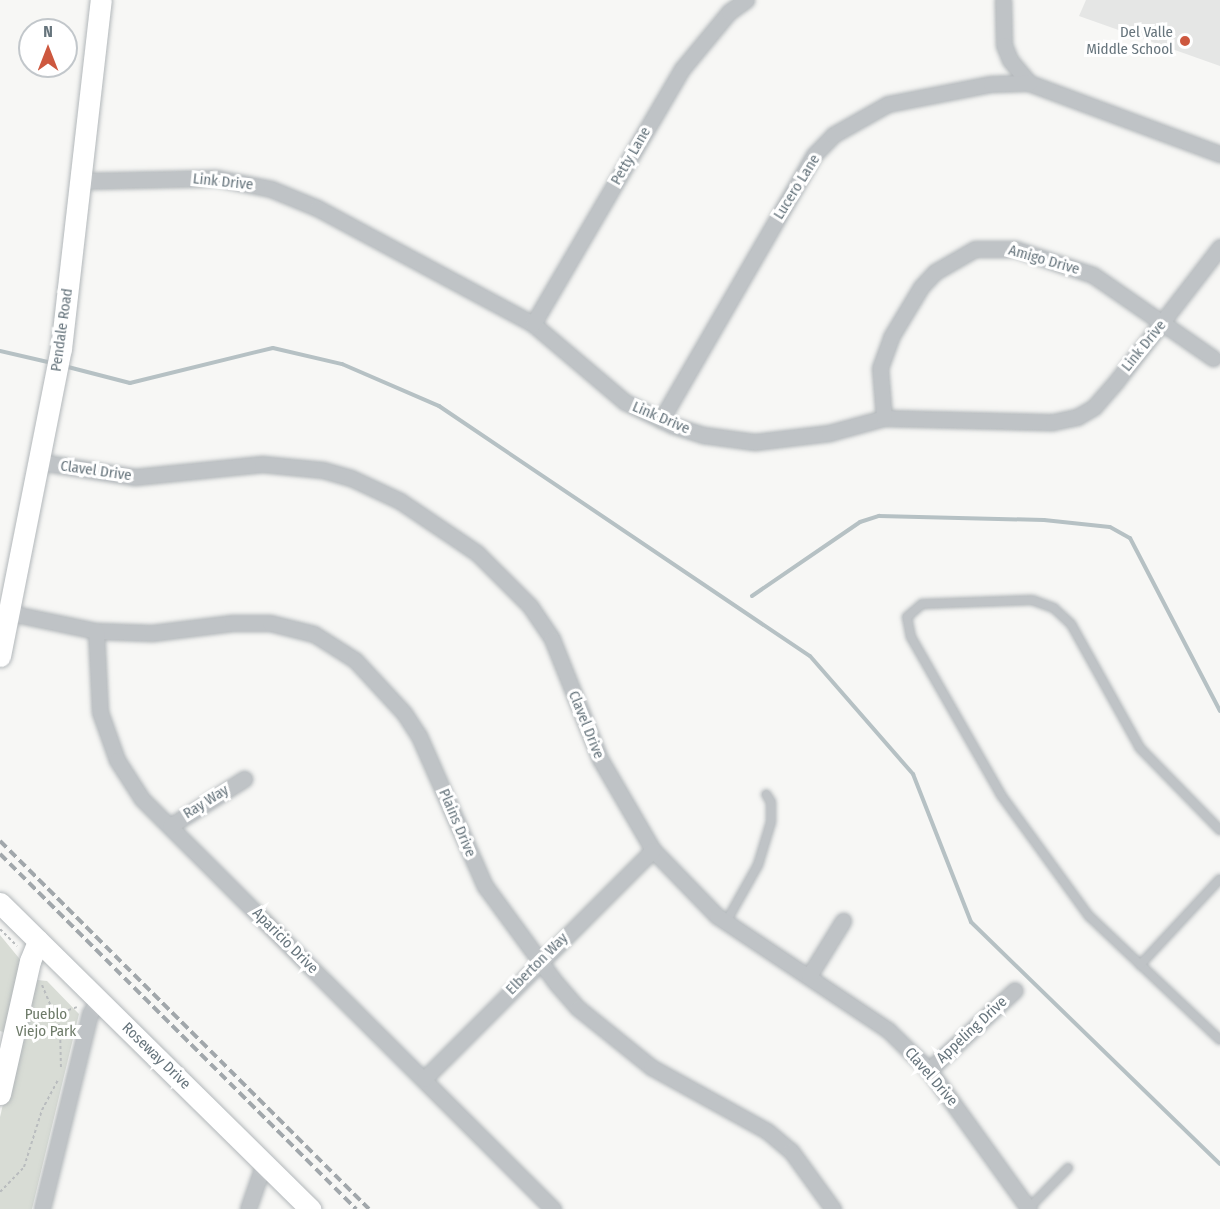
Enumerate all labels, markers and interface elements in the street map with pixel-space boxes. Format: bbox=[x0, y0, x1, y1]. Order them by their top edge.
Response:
north arrow bbox=[18, 18, 78, 78]
text: N bbox=[43, 22, 53, 41]
place label: Del Valle Middle School bbox=[1086, 23, 1173, 58]
marker: Del Valle Middle School bbox=[1178, 34, 1192, 48]
street label: Petty Lane bbox=[607, 124, 655, 188]
street label: Lucero Lane bbox=[770, 151, 824, 223]
street label: Link Drive bbox=[192, 170, 254, 194]
street label: Amigo Drive bbox=[1006, 241, 1082, 279]
street label: Pendale Road bbox=[47, 287, 77, 373]
street label: Link Drive bbox=[1118, 317, 1170, 375]
street label: Link Drive bbox=[630, 398, 692, 438]
street label: Clavel Drive bbox=[59, 457, 133, 485]
street label: Clavel Drive bbox=[564, 688, 608, 762]
street label: Ray Way bbox=[180, 781, 232, 823]
street label: Plains Drive bbox=[435, 786, 479, 860]
street label: Aparicio Drive bbox=[248, 904, 322, 978]
street label: Elberton Way bbox=[502, 929, 572, 999]
street label: Appeling Drive bbox=[933, 993, 1011, 1067]
park label: Pueblo Viejo Park bbox=[16, 1005, 76, 1040]
street label: Roseway Drive bbox=[118, 1019, 194, 1093]
street label: Clavel Drive bbox=[901, 1044, 961, 1110]

